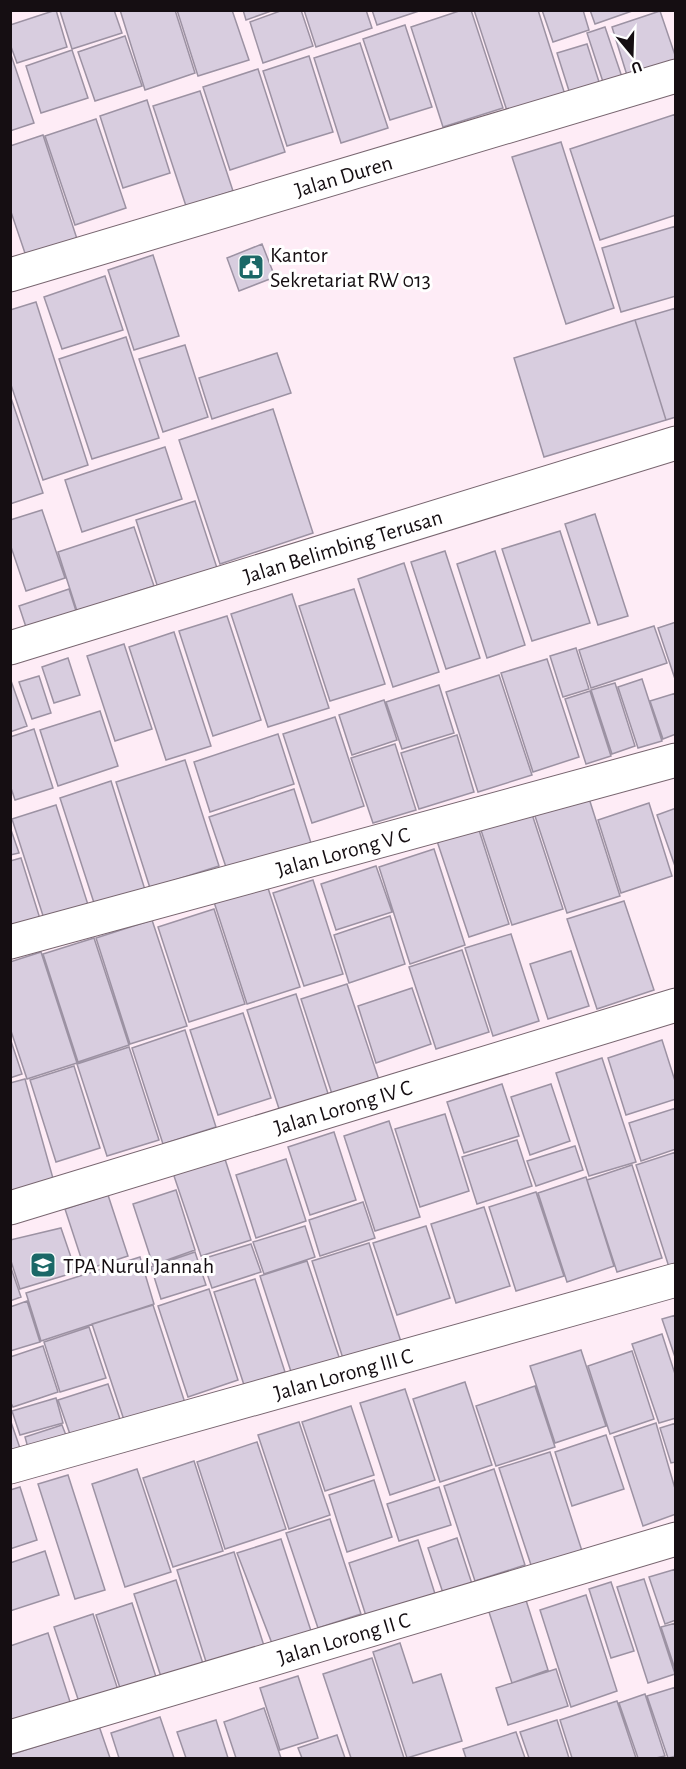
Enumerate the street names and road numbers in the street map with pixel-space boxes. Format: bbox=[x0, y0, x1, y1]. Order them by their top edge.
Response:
street label: Jalan Duren bbox=[292, 151, 395, 201]
street label: Jalan Belimbing Terusan bbox=[241, 506, 445, 588]
street label: Jalan Lorong V C bbox=[274, 823, 412, 881]
street label: Jalan Lorong IV C bbox=[272, 1076, 415, 1139]
street label: Jalan Lorong III C bbox=[272, 1345, 415, 1404]
street label: Jalan Lorong II C bbox=[275, 1609, 413, 1669]

